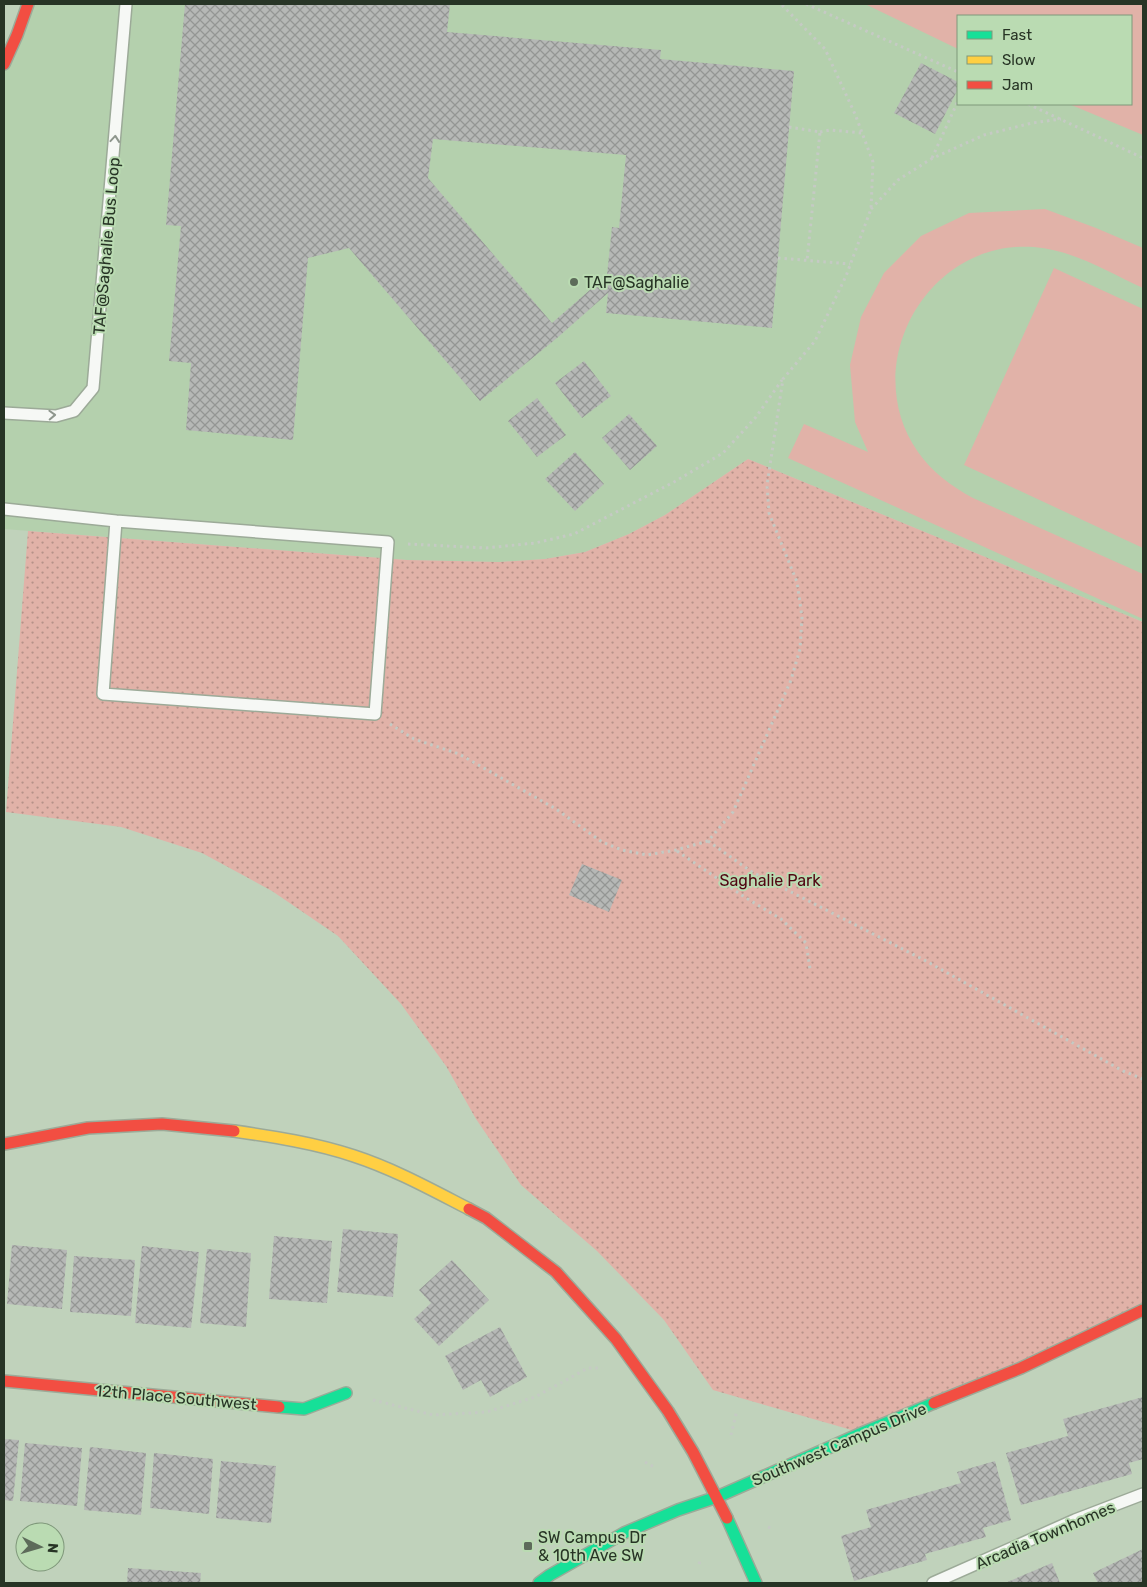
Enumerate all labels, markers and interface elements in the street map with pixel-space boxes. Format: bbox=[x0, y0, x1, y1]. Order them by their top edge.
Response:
legend bbox=[957, 15, 1132, 105]
text: Fast bbox=[1002, 26, 1032, 44]
text: Slow bbox=[1002, 51, 1035, 69]
text: Jam bbox=[1002, 76, 1033, 94]
one-way arrow bbox=[109, 134, 120, 142]
street label: TAF@Saghalie Bus Loop bbox=[89, 156, 124, 336]
place label: TAF@Saghalie bbox=[584, 273, 689, 292]
marker: TAF@Saghalie bbox=[568, 276, 580, 288]
one-way arrow bbox=[49, 410, 57, 420]
park label: Saghalie Park bbox=[720, 871, 821, 890]
street label: 12th Place Southwest bbox=[95, 1381, 257, 1414]
street label: Southwest Campus Drive bbox=[749, 1399, 929, 1490]
street label: Arcadia Townhomes bbox=[973, 1497, 1118, 1573]
north arrow bbox=[15, 1522, 65, 1572]
place label: SW Campus Dr & 10th Ave SW bbox=[538, 1528, 646, 1565]
marker: SW Campus Dr & 10th Ave SW bbox=[522, 1540, 534, 1552]
text: N bbox=[44, 1542, 61, 1554]

